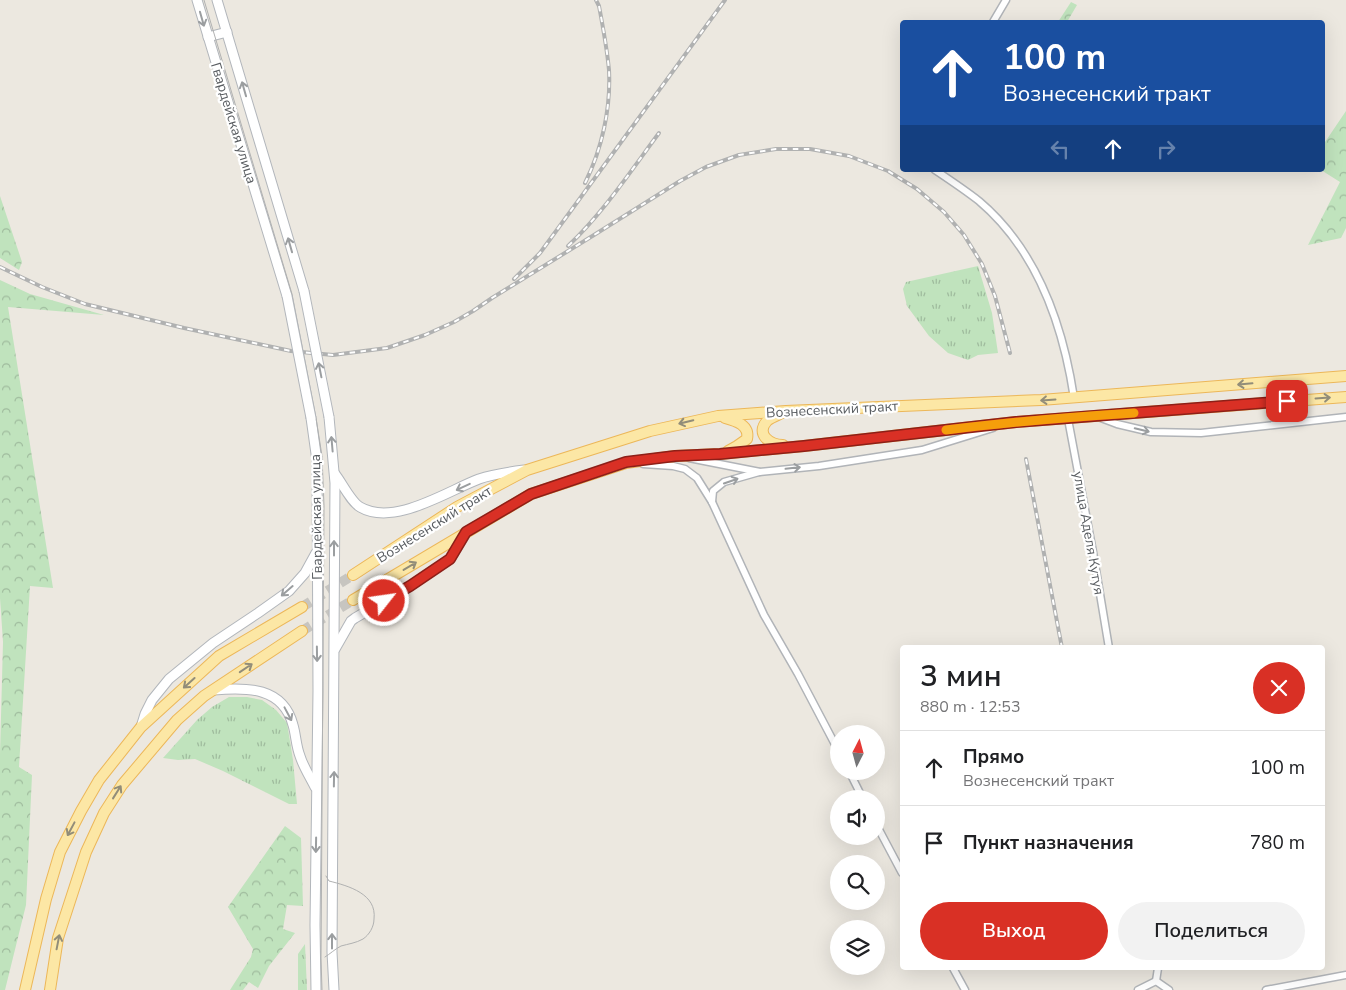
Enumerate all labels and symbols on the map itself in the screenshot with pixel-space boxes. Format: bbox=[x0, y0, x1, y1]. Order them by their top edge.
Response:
one-way arrow bbox=[198, 10, 208, 26]
street label: Гвардейская улица bbox=[206, 60, 261, 186]
one-way arrow bbox=[238, 81, 248, 97]
one-way arrow bbox=[284, 237, 294, 253]
one-way arrow bbox=[314, 362, 324, 378]
one-way arrow bbox=[1237, 379, 1253, 388]
pin bbox=[1266, 380, 1308, 422]
one-way arrow bbox=[1314, 394, 1330, 403]
one-way arrow bbox=[1041, 395, 1057, 404]
street label: Вознесенский тракт bbox=[766, 397, 899, 422]
one-way arrow bbox=[679, 418, 695, 428]
one-way arrow bbox=[1133, 426, 1149, 435]
one-way arrow bbox=[327, 437, 336, 453]
street label: Гвардейская улица bbox=[306, 454, 327, 580]
one-way arrow bbox=[784, 464, 800, 473]
street label: улица Аделя Кутуя bbox=[1068, 470, 1109, 596]
one-way arrow bbox=[723, 476, 738, 485]
street label: Вознесенский тракт bbox=[373, 481, 496, 568]
one-way arrow bbox=[456, 482, 471, 492]
one-way arrow bbox=[329, 540, 339, 556]
one-way arrow bbox=[402, 561, 416, 571]
position arrow bbox=[357, 574, 409, 626]
one-way arrow bbox=[281, 585, 294, 597]
one-way arrow bbox=[313, 645, 322, 661]
one-way arrow bbox=[239, 663, 253, 673]
one-way arrow bbox=[183, 677, 196, 689]
one-way arrow bbox=[283, 706, 293, 721]
north arrow bbox=[830, 725, 885, 780]
one-way arrow bbox=[329, 771, 338, 787]
one-way arrow bbox=[113, 785, 123, 799]
one-way arrow bbox=[66, 821, 75, 836]
one-way arrow bbox=[311, 836, 321, 853]
one-way arrow bbox=[54, 934, 63, 950]
one-way arrow bbox=[327, 934, 337, 950]

